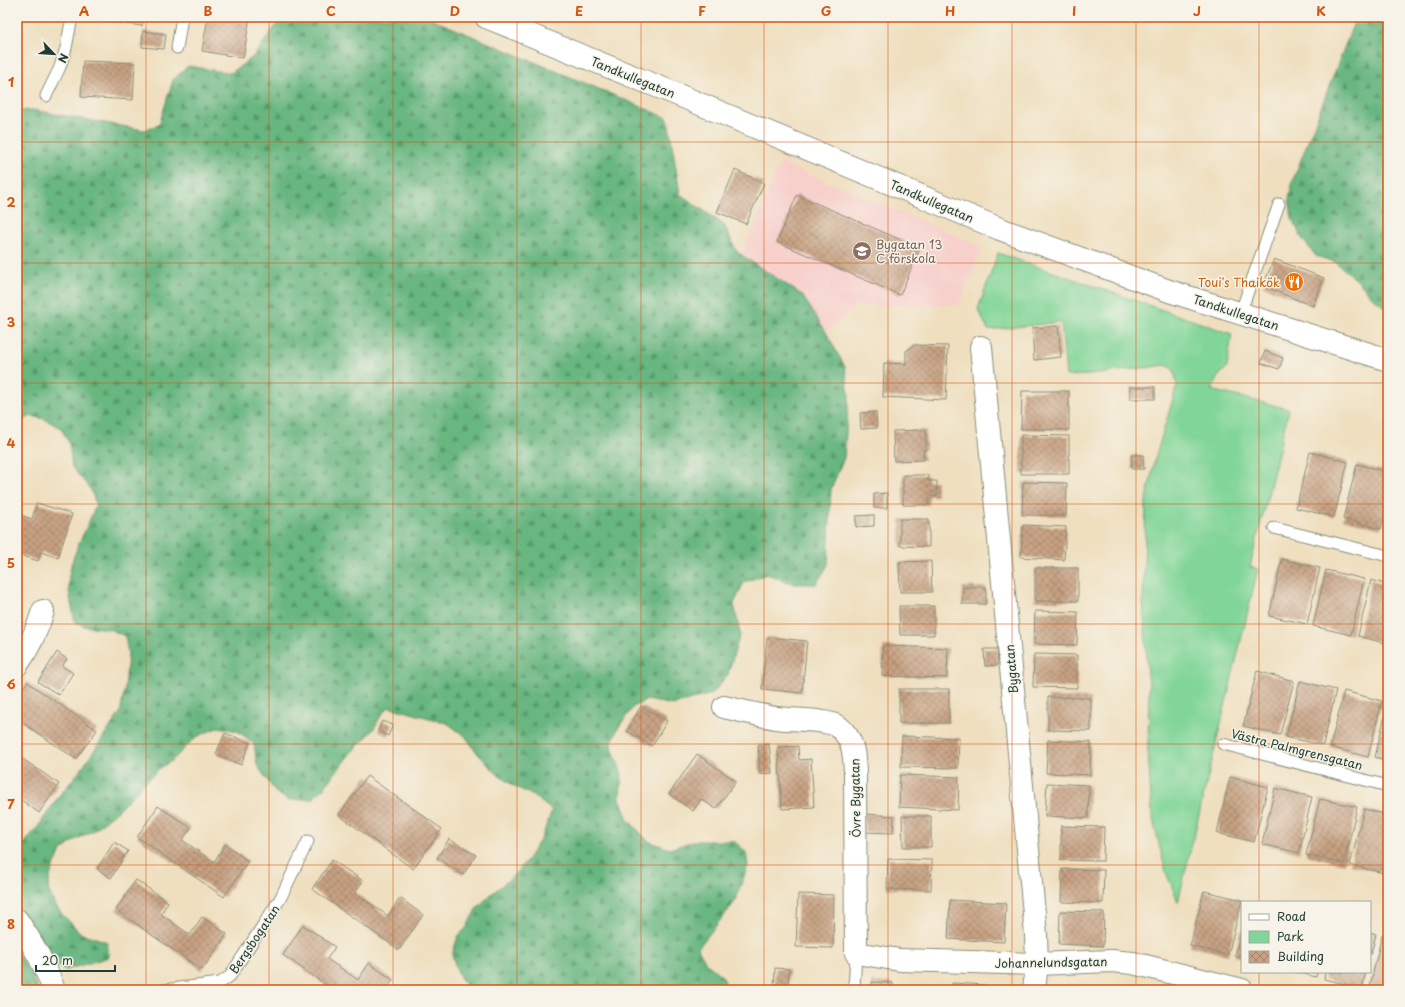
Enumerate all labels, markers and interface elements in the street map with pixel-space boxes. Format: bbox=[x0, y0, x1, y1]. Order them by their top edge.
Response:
text: A bbox=[79, 1, 89, 20]
text: B bbox=[204, 1, 213, 20]
text: C bbox=[326, 1, 336, 20]
text: D bbox=[450, 1, 460, 20]
text: E bbox=[575, 1, 583, 20]
text: F bbox=[698, 1, 706, 20]
text: G bbox=[821, 1, 831, 20]
text: H bbox=[945, 1, 955, 20]
text: I bbox=[1072, 1, 1076, 20]
text: J bbox=[1193, 1, 1201, 20]
text: K bbox=[1316, 1, 1326, 20]
north arrow bbox=[34, 34, 74, 74]
text: N bbox=[54, 51, 73, 66]
street label: Tandkullegatan bbox=[588, 52, 678, 102]
text: 1 bbox=[8, 72, 14, 91]
street label: Tandkullegatan bbox=[887, 175, 977, 227]
text: 2 bbox=[6, 192, 16, 211]
place label: Bygatan 13 C förskola bbox=[876, 235, 942, 267]
school or university icon: Bygatan 13 C förskola bbox=[851, 240, 873, 262]
restaurant icon: Toui's Thaikök bbox=[1283, 271, 1305, 293]
place label: Toui's Thaikök bbox=[1198, 273, 1280, 291]
street label: Tandkullegatan bbox=[1191, 290, 1281, 334]
text: 3 bbox=[7, 312, 16, 331]
text: 4 bbox=[7, 433, 16, 452]
text: 5 bbox=[7, 553, 15, 572]
street label: Bygatan bbox=[1000, 644, 1022, 694]
text: 6 bbox=[6, 674, 16, 693]
street label: Västra Palmgrensgatan bbox=[1229, 724, 1365, 774]
street label: Övre Bygatan bbox=[845, 758, 865, 838]
text: 7 bbox=[7, 794, 15, 813]
street label: Bergsbogatan bbox=[224, 901, 284, 977]
legend bbox=[1241, 901, 1371, 973]
text: Road bbox=[1277, 907, 1306, 925]
text: 8 bbox=[7, 914, 15, 933]
text: Park bbox=[1277, 927, 1304, 945]
scale bar bbox=[36, 947, 115, 973]
text: Building bbox=[1277, 947, 1324, 965]
text: 20 m bbox=[42, 951, 73, 969]
street label: Johannelundsgatan bbox=[994, 952, 1108, 972]

